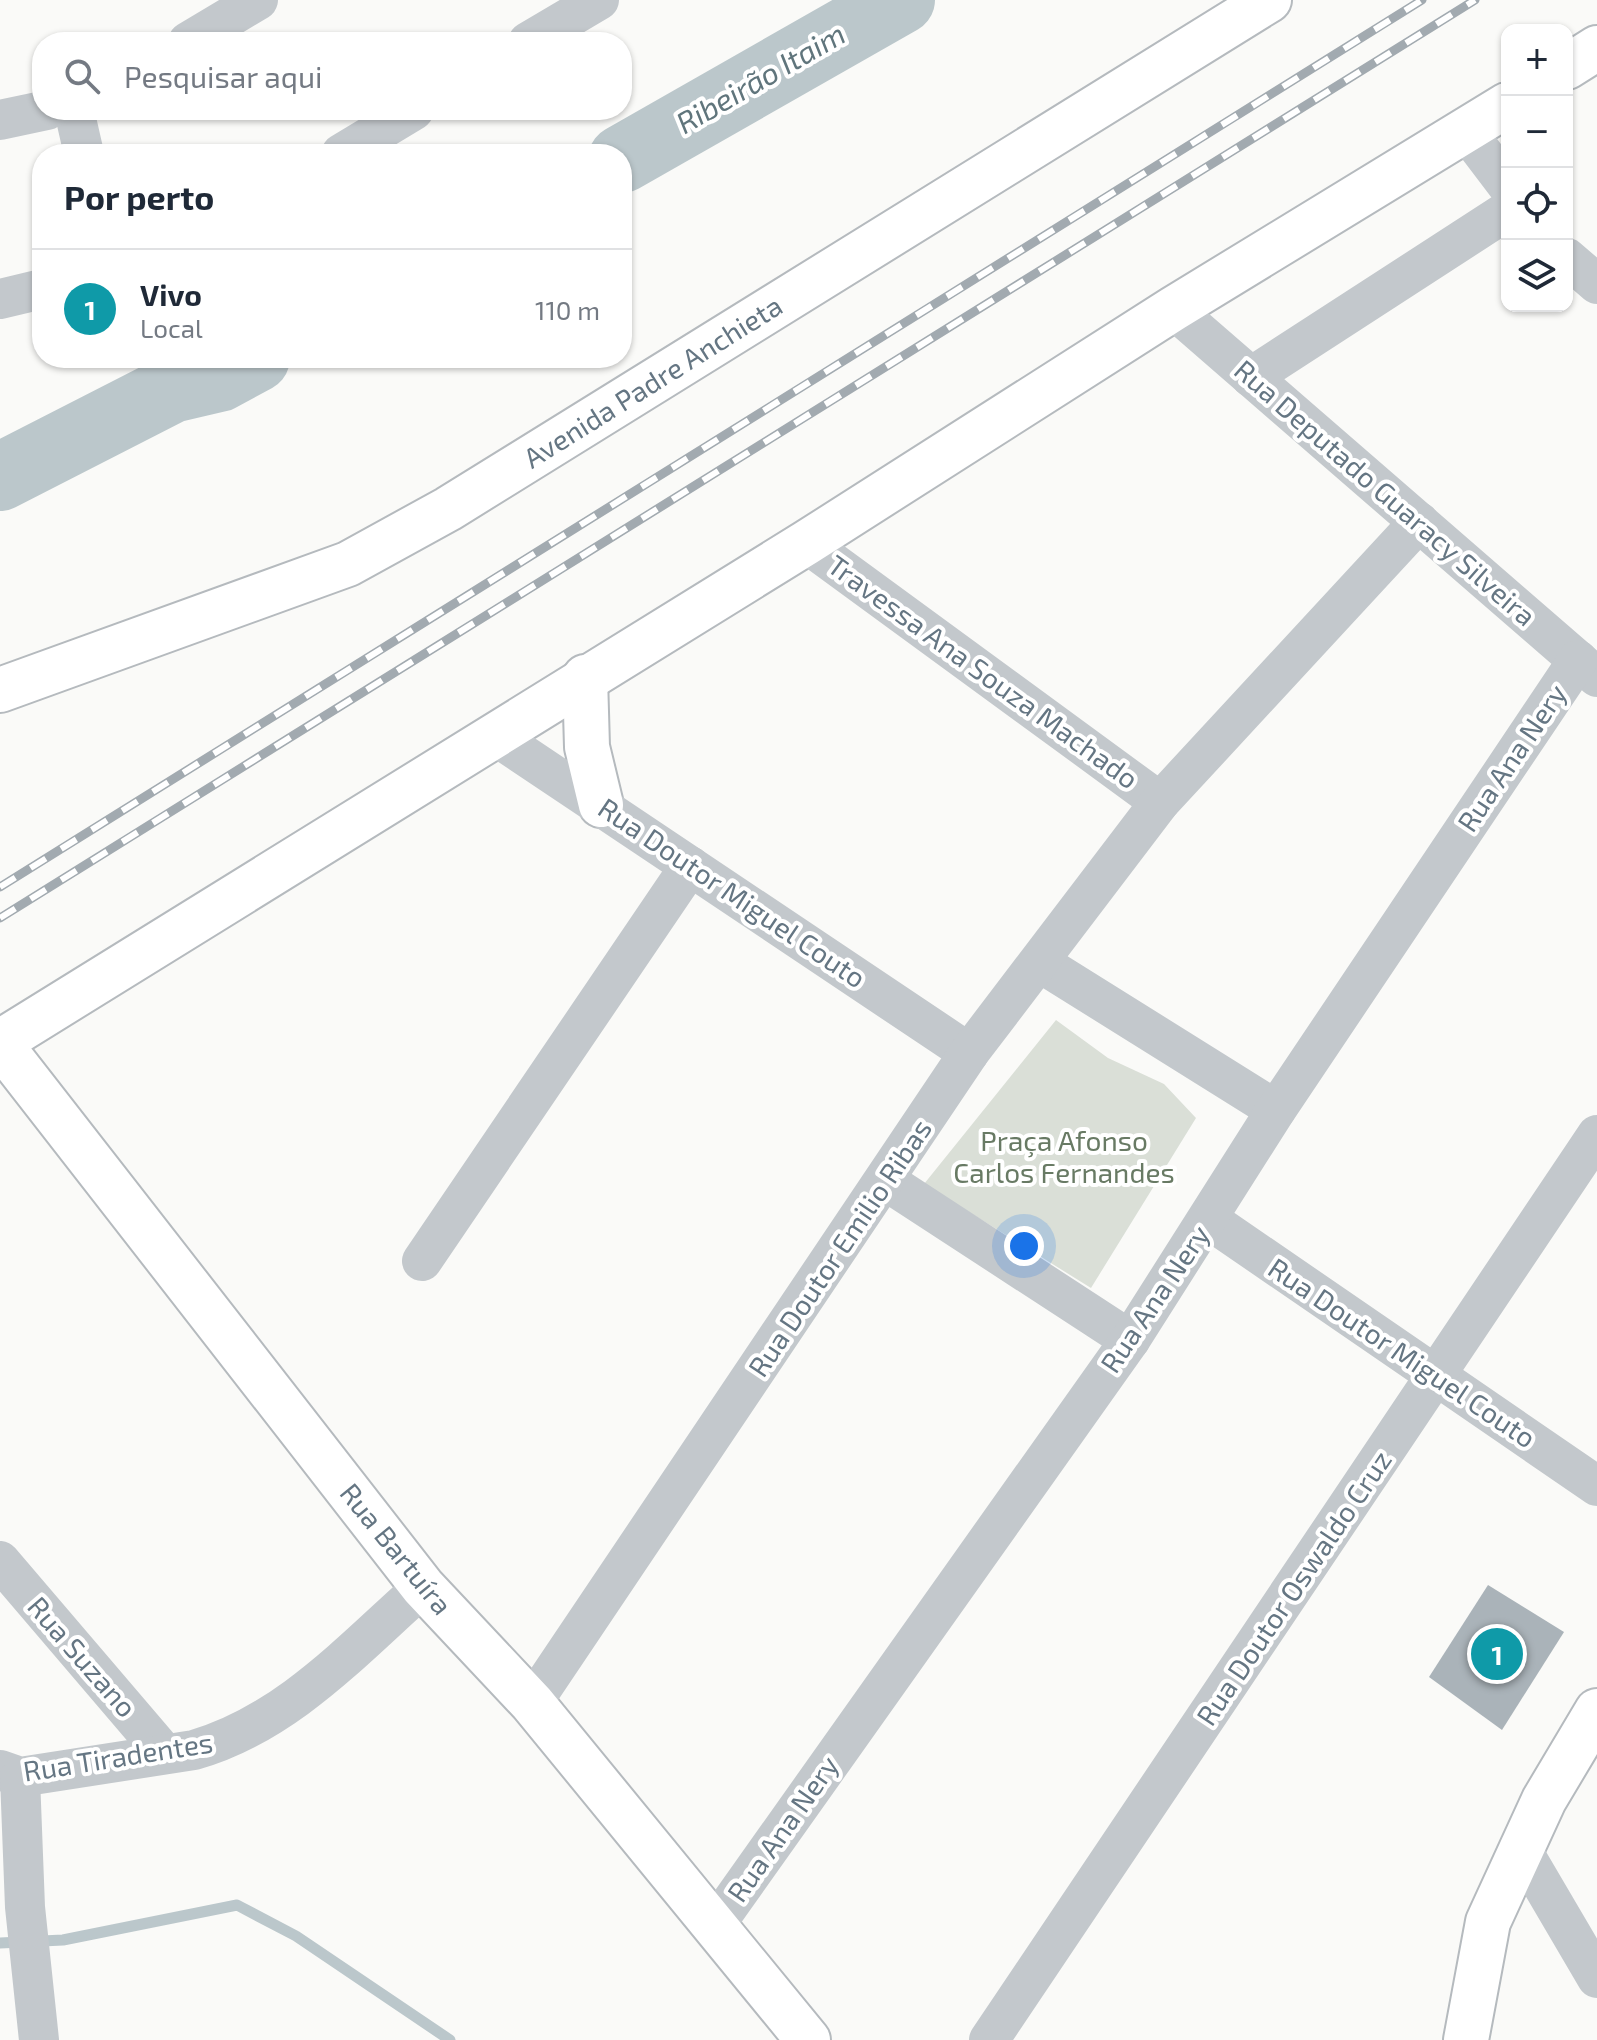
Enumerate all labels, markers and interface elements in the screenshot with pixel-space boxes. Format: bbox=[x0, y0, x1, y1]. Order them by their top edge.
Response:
water label: Ribeirão Itaim bbox=[669, 14, 851, 140]
map controls bbox=[1501, 24, 1573, 312]
button: + bbox=[1501, 24, 1573, 96]
search box bbox=[32, 32, 632, 120]
icon: search bbox=[60, 54, 104, 98]
text: Pesquisar aqui bbox=[124, 58, 322, 94]
button: − bbox=[1501, 96, 1573, 168]
button: locate bbox=[1501, 168, 1573, 240]
text: Por perto bbox=[64, 176, 214, 217]
button: layers bbox=[1501, 240, 1573, 312]
text: Vivo bbox=[140, 276, 202, 312]
street label: Avenida Padre Anchieta bbox=[517, 288, 788, 475]
text: 1 bbox=[84, 294, 96, 325]
text: 110 m bbox=[535, 294, 600, 325]
text: Local bbox=[140, 312, 203, 343]
street label: Rua Deputado Guaracy Silveira bbox=[1228, 352, 1543, 632]
street label: Travessa Ana Souza Machado bbox=[822, 547, 1145, 795]
street label: Rua Ana Nery bbox=[1449, 677, 1573, 838]
street label: Rua Doutor Miguel Couto bbox=[592, 790, 873, 994]
street label: Rua Doutor Emilio Ribas bbox=[740, 1112, 938, 1383]
park label: Praça Afonso Carlos Fernandes bbox=[953, 1123, 1175, 1189]
street label: Rua Ana Nery bbox=[1092, 1218, 1216, 1379]
your location bbox=[1004, 1226, 1044, 1266]
street label: Rua Doutor Miguel Couto bbox=[1262, 1250, 1543, 1454]
street label: Rua Doutor Oswaldo Cruz bbox=[1188, 1444, 1398, 1731]
street label: Rua Bartuíra bbox=[334, 1476, 460, 1621]
street label: Rua Suzano bbox=[21, 1589, 144, 1723]
pin: 1 bbox=[1471, 1624, 1523, 1684]
street label: Rua Tiradentes bbox=[21, 1724, 215, 1788]
street label: Rua Ana Nery bbox=[719, 1749, 845, 1908]

